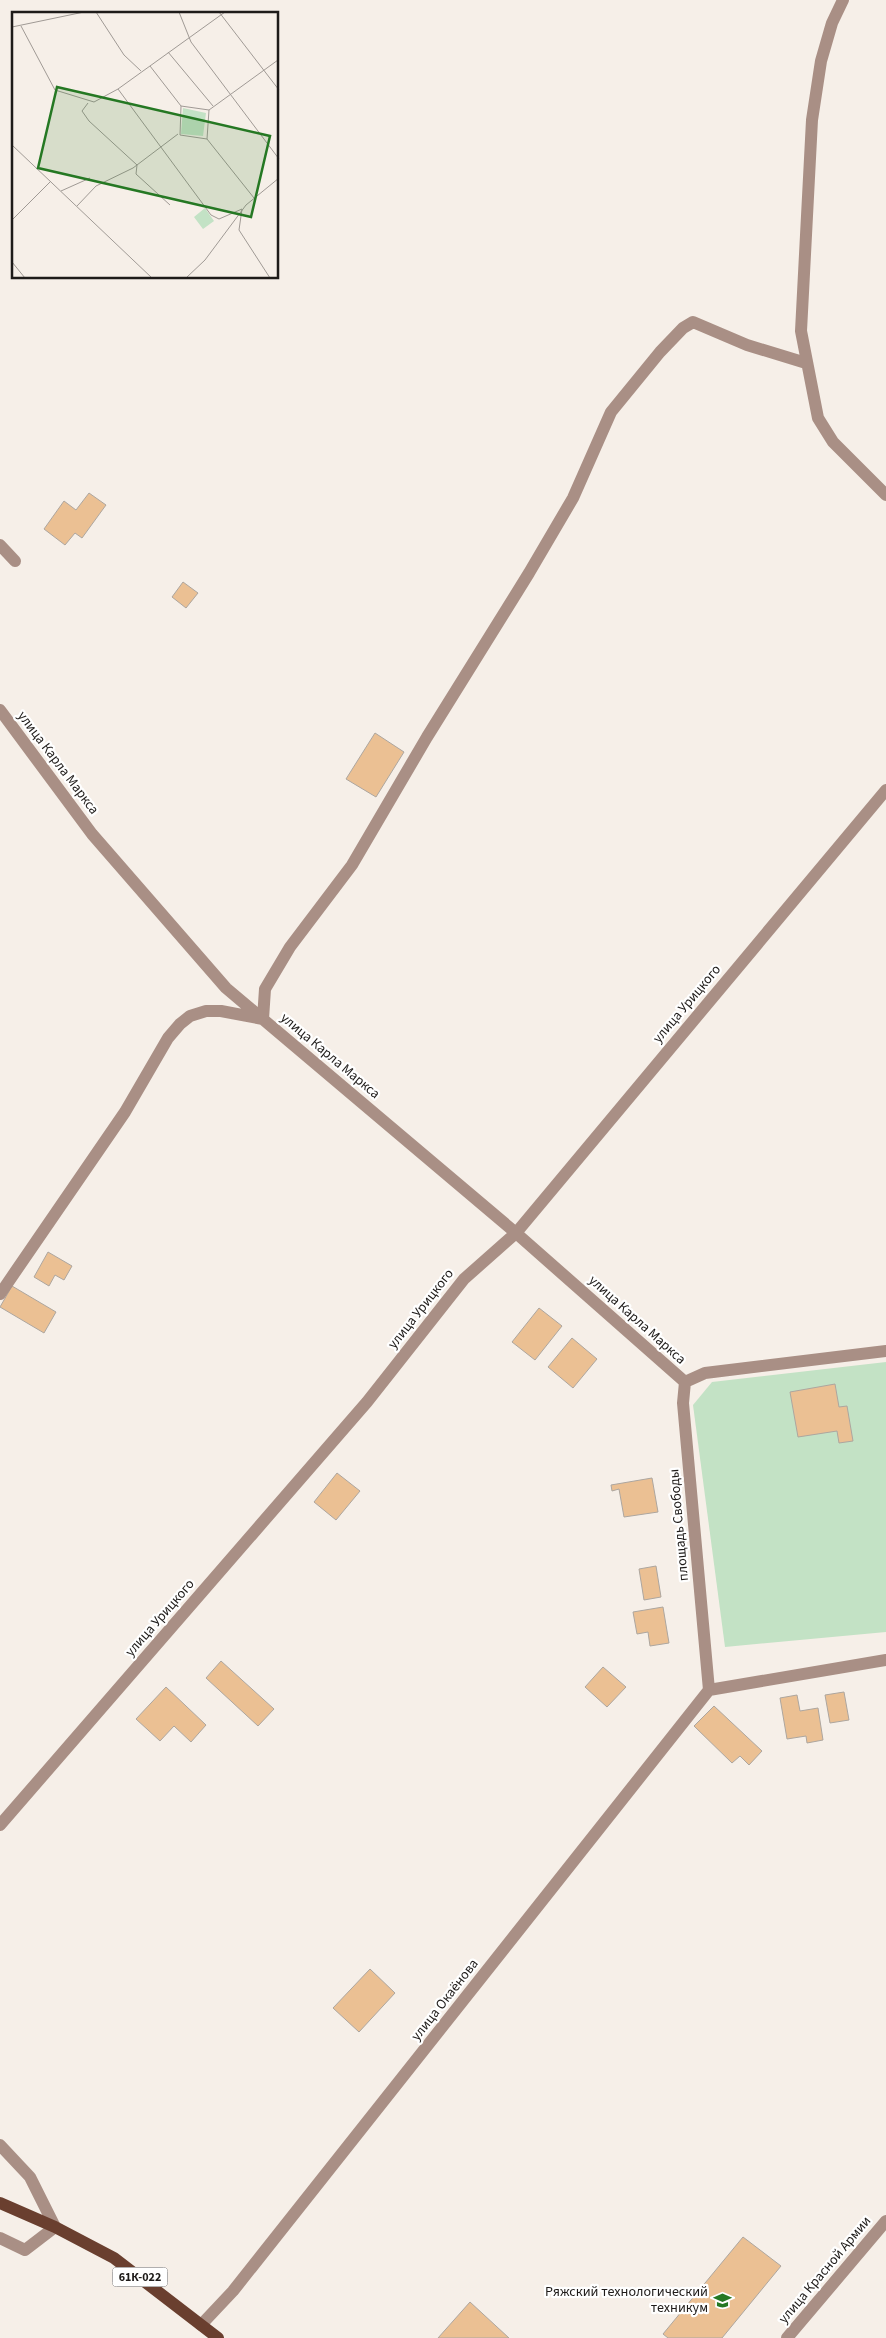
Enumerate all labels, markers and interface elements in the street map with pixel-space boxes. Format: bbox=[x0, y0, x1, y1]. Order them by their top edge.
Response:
inset map bbox=[12, 12, 279, 279]
street label: улица Карла Маркса bbox=[12, 707, 104, 819]
street label: улица Урицкого bbox=[648, 960, 726, 1048]
street label: улица Карла Маркса bbox=[276, 1008, 384, 1104]
street label: улица Урицкого bbox=[383, 1265, 459, 1353]
street label: улица Карла Маркса bbox=[584, 1271, 690, 1369]
street label: площадь Свободы bbox=[664, 1468, 694, 1582]
street label: улица Урицкого bbox=[121, 1575, 199, 1661]
street label: улица Окаёнова bbox=[407, 1955, 483, 2045]
street label: улица Красной Армии bbox=[774, 2212, 876, 2328]
road number: 61К-022 bbox=[112, 2268, 168, 2286]
place label: Ряжский технологический техникум bbox=[545, 2282, 708, 2318]
school or university icon: Ряжский технологический техникум bbox=[712, 2290, 732, 2310]

